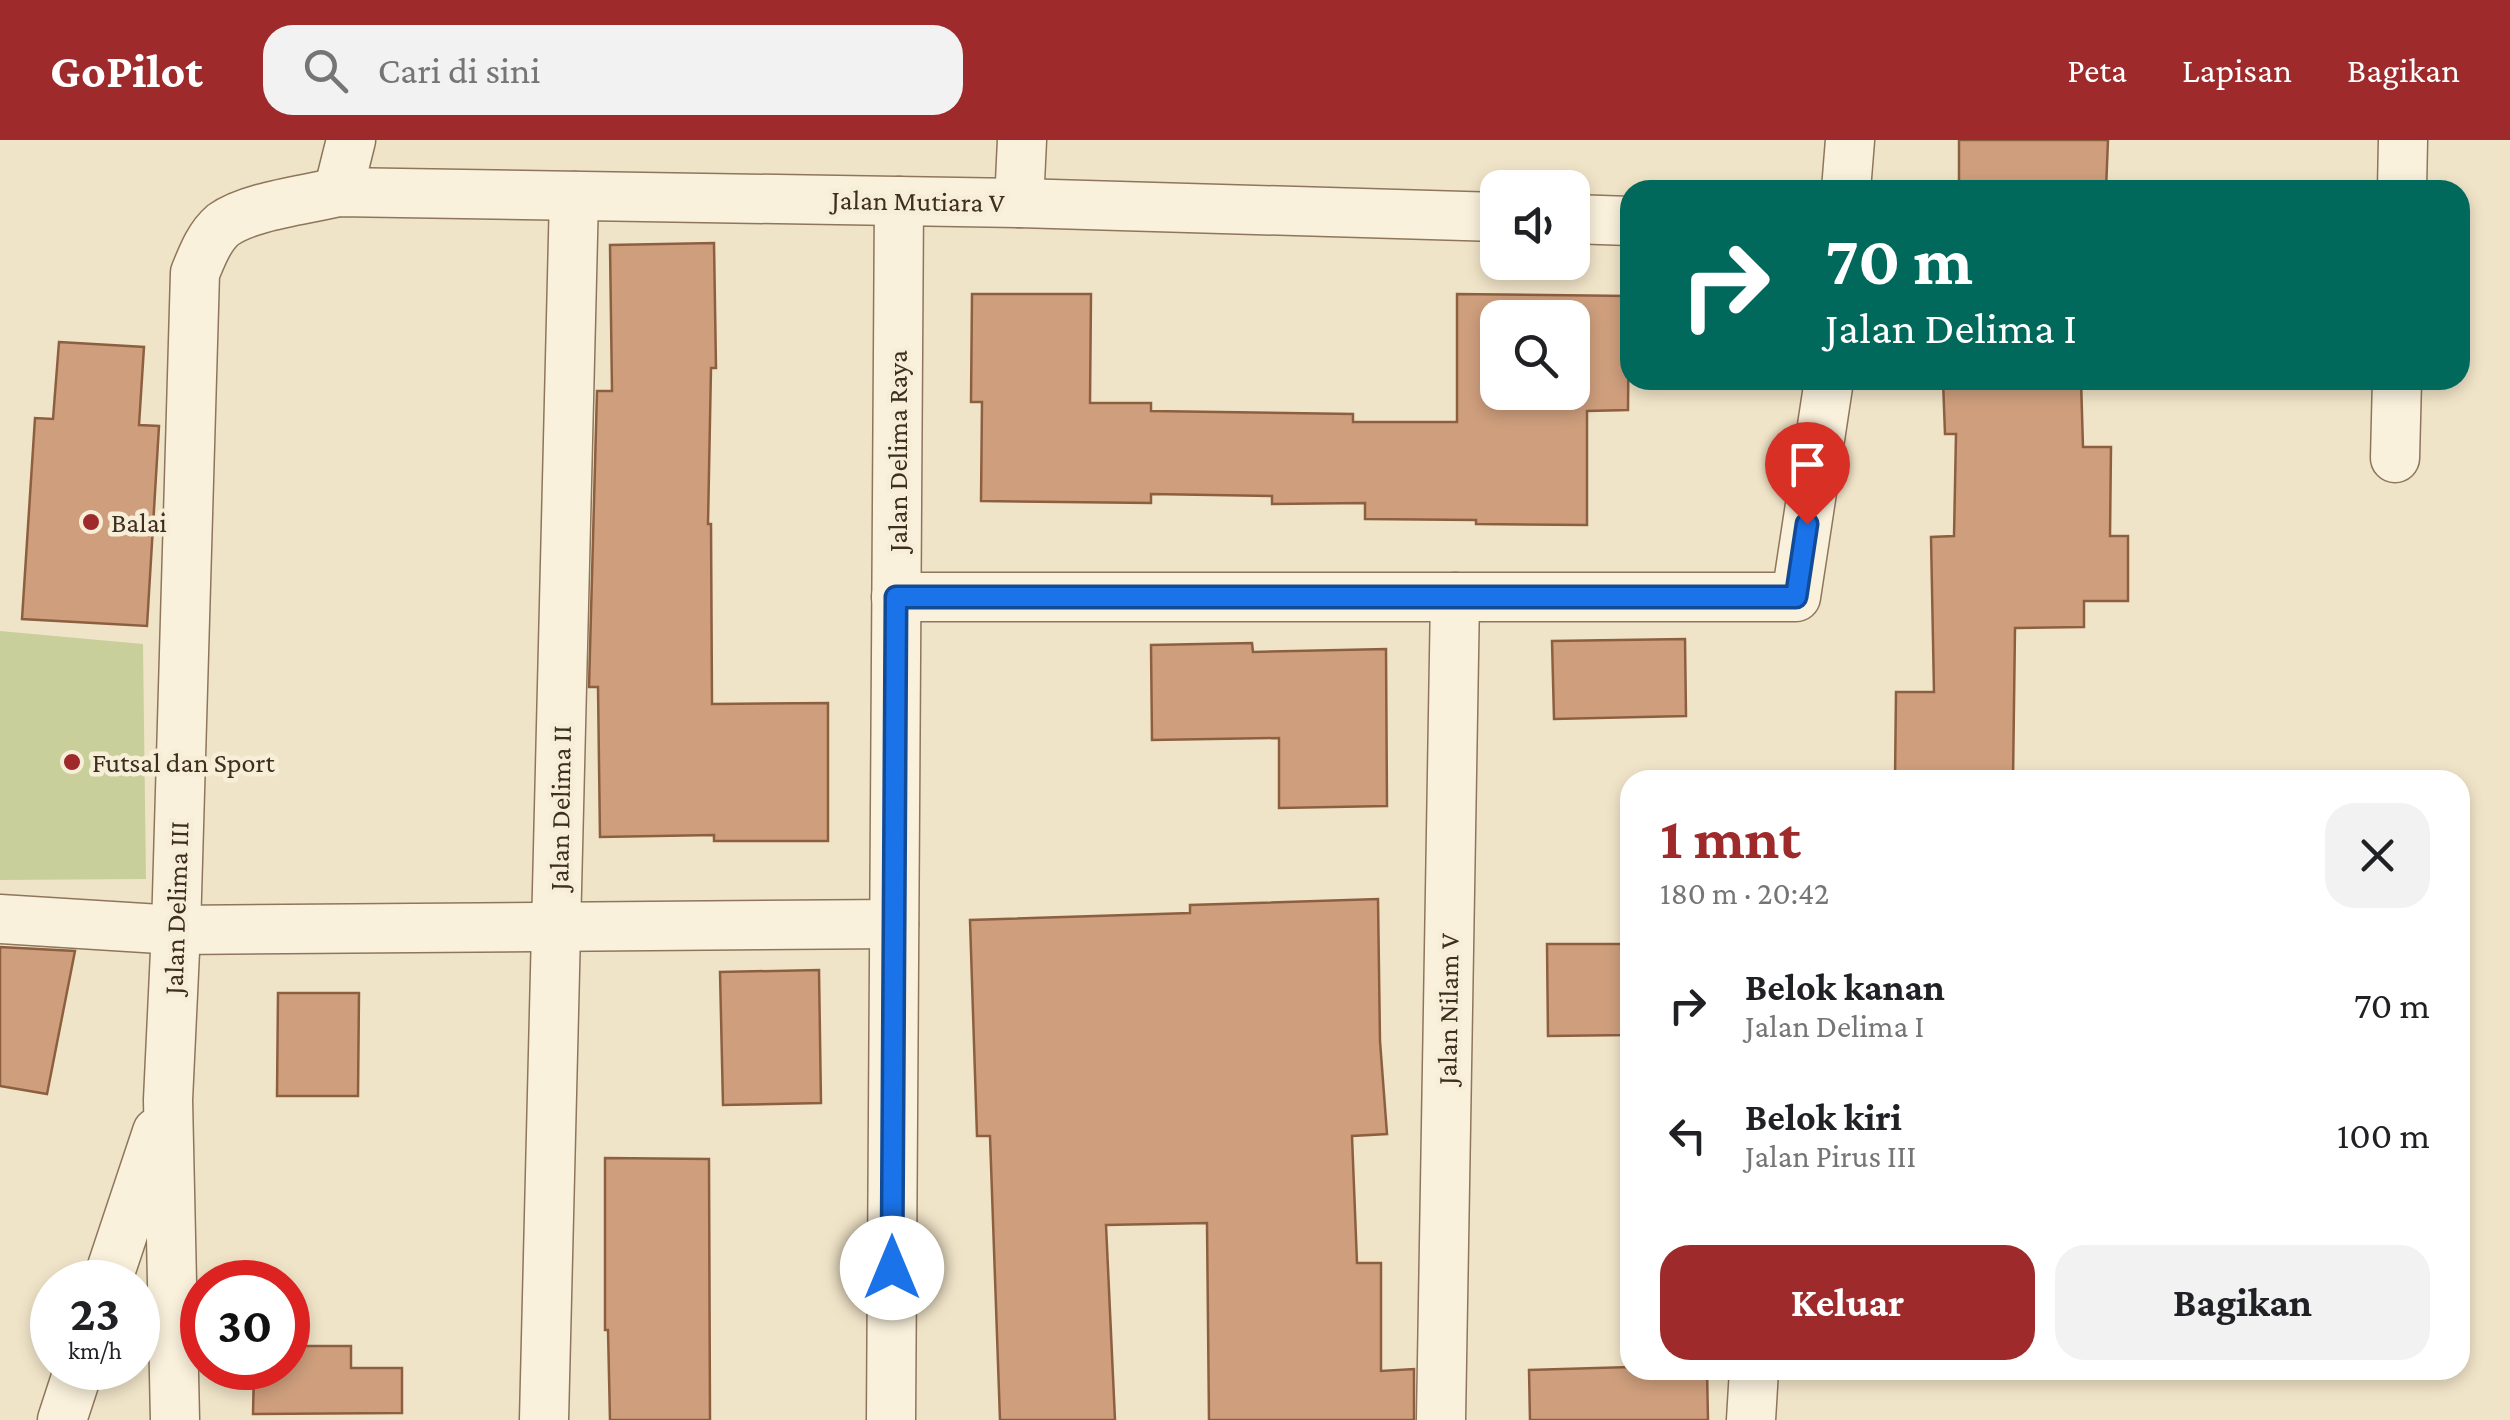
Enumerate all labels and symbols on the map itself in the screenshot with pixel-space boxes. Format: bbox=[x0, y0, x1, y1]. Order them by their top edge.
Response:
street label: Jalan Mutiara V bbox=[828, 184, 1005, 218]
street label: Jalan Delima Raya bbox=[882, 350, 913, 555]
pin bbox=[1765, 422, 1850, 525]
place label: Balai bbox=[111, 507, 167, 538]
marker: Balai bbox=[80, 511, 102, 533]
street label: Jalan Delima II bbox=[543, 725, 577, 894]
place label: Futsal dan Sport bbox=[92, 747, 275, 778]
marker: Futsal dan Sport bbox=[61, 751, 83, 773]
street label: Jalan Delima III bbox=[157, 821, 195, 998]
street label: Jalan Nilam V bbox=[1431, 933, 1465, 1088]
position arrow bbox=[840, 1216, 944, 1320]
speed limit sign: 30 bbox=[180, 1260, 310, 1390]

